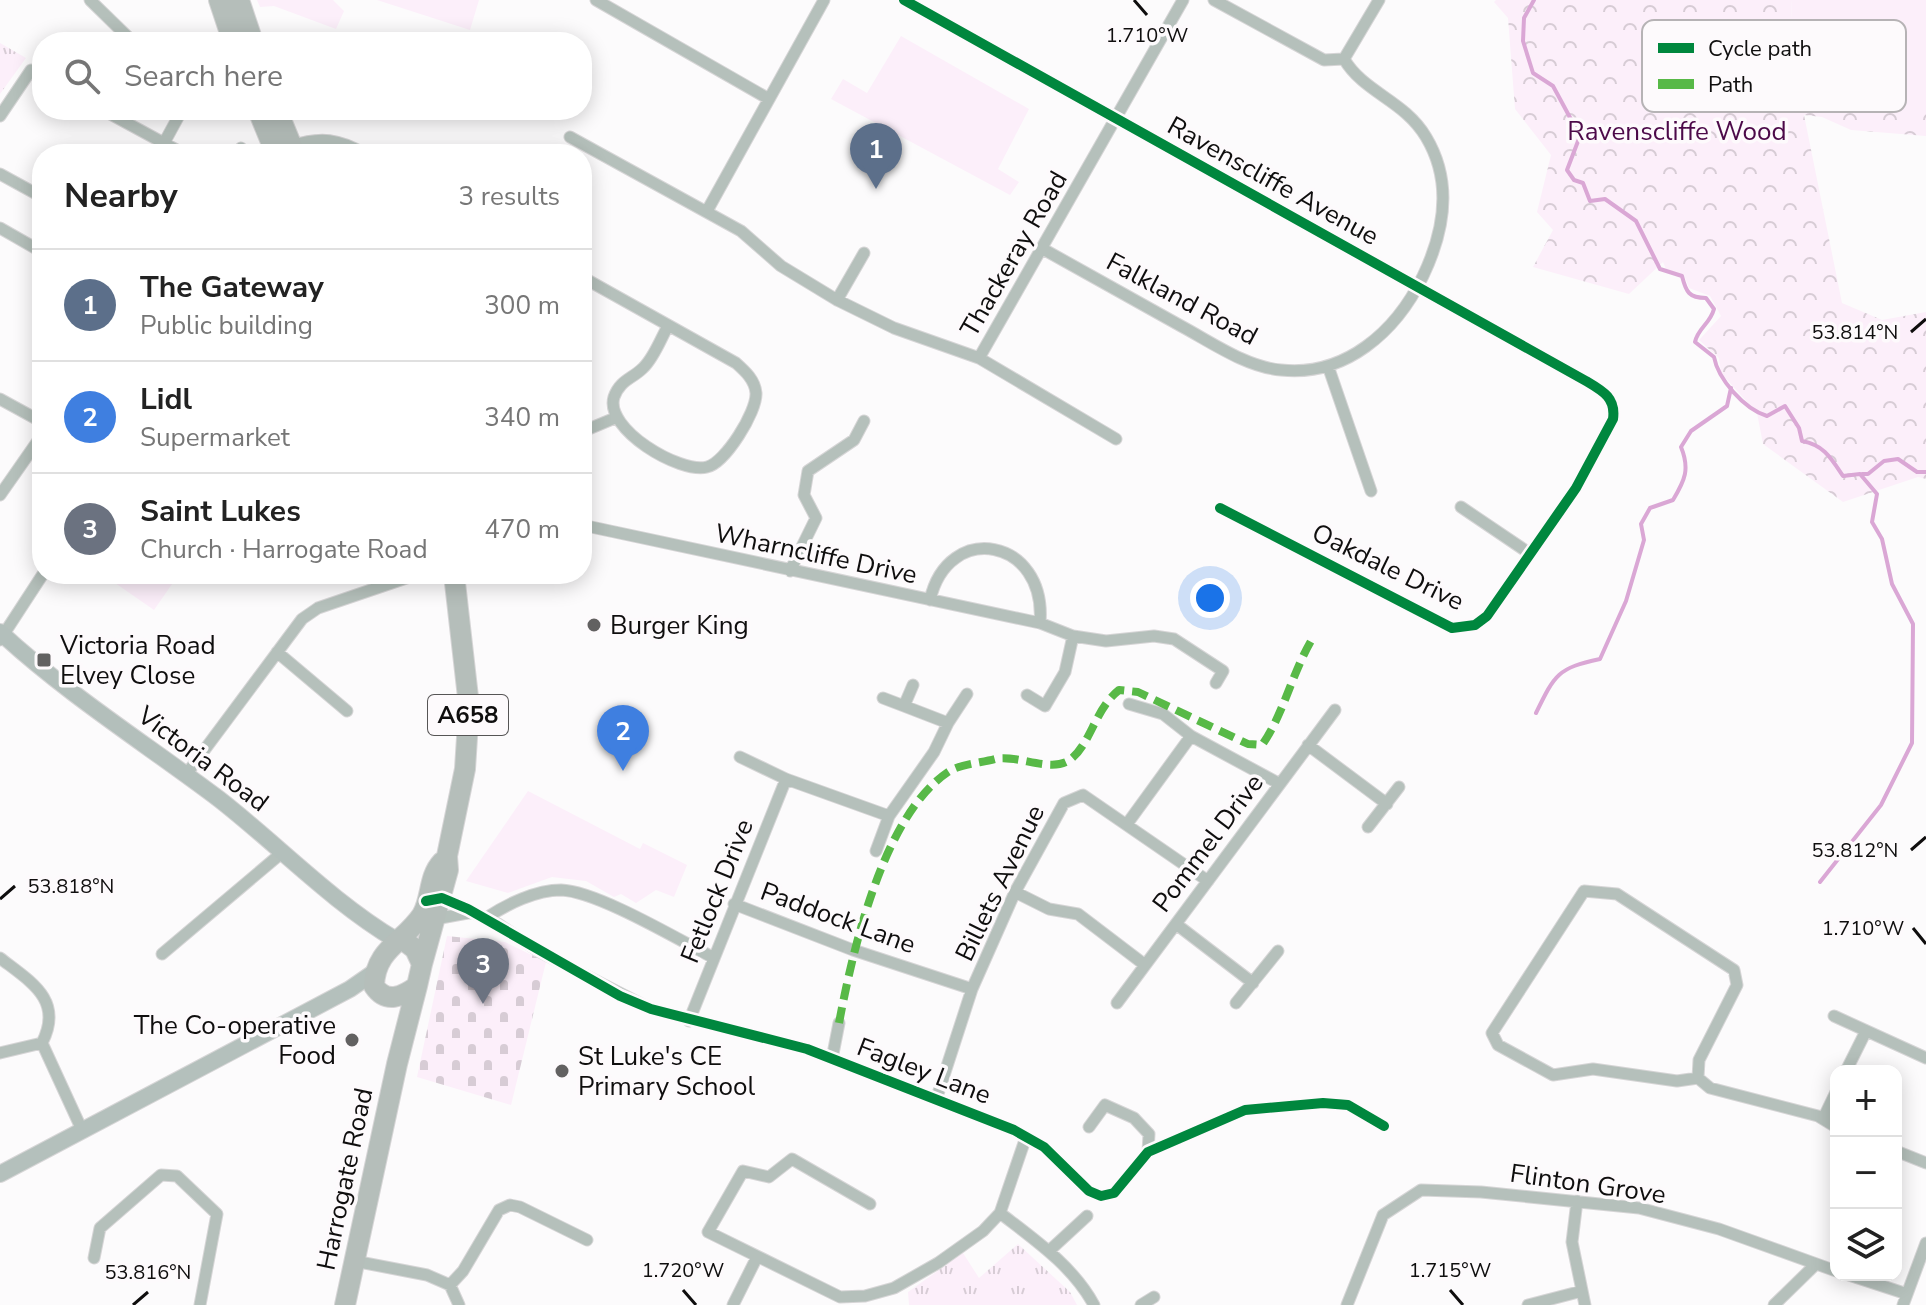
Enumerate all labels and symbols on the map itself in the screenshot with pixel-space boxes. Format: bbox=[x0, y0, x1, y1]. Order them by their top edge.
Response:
legend bbox=[1642, 20, 1906, 112]
text: 1.710°W bbox=[1106, 22, 1188, 49]
text: Cycle path bbox=[1708, 34, 1812, 64]
text: Path bbox=[1708, 70, 1753, 100]
street label: Ravenscliffe Avenue bbox=[1161, 108, 1385, 254]
park label: Ravenscliffe Wood bbox=[1567, 114, 1787, 149]
pin: 1 bbox=[850, 123, 902, 189]
street label: Thackeray Road bbox=[952, 165, 1076, 343]
street label: Falkland Road bbox=[1100, 244, 1264, 354]
text: 53.814°N bbox=[1812, 319, 1898, 346]
street label: Wharncliffe Drive bbox=[712, 515, 920, 593]
street label: Oakdale Drive bbox=[1306, 515, 1470, 619]
your location bbox=[1190, 578, 1230, 618]
place label: Burger King bbox=[610, 608, 749, 643]
marker: Burger King bbox=[585, 616, 603, 634]
place label: Victoria Road Elvey Close bbox=[59, 628, 216, 693]
marker: Victoria Road Elvey Close bbox=[35, 651, 53, 669]
road number: A658 bbox=[428, 695, 508, 735]
street label: Victoria Road bbox=[129, 698, 276, 820]
pin: 2 bbox=[597, 705, 649, 771]
street label: Pommel Drive bbox=[1144, 767, 1272, 919]
street label: Billets Avenue bbox=[947, 799, 1053, 967]
street label: Fetlock Drive bbox=[672, 814, 762, 968]
text: 53.812°N bbox=[1812, 837, 1898, 864]
text: 53.818°N bbox=[28, 873, 114, 900]
street label: Paddock Lane bbox=[756, 874, 920, 962]
text: 1.710°W bbox=[1822, 915, 1904, 942]
pin: 3 bbox=[457, 938, 509, 1004]
place label: The Co-operative Food bbox=[134, 1008, 336, 1073]
street label: Fagley Lane bbox=[852, 1029, 996, 1113]
marker: The Co-operative Food bbox=[343, 1031, 361, 1049]
place label: St Luke's CE Primary School bbox=[578, 1039, 755, 1104]
marker: St Luke's CE Primary School bbox=[553, 1062, 571, 1080]
street label: Harrogate Road bbox=[309, 1085, 381, 1273]
street label: Flinton Grove bbox=[1508, 1156, 1668, 1212]
text: 1.720°W bbox=[642, 1257, 724, 1284]
text: 1.715°W bbox=[1409, 1257, 1491, 1284]
text: 53.816°N bbox=[105, 1259, 191, 1286]

